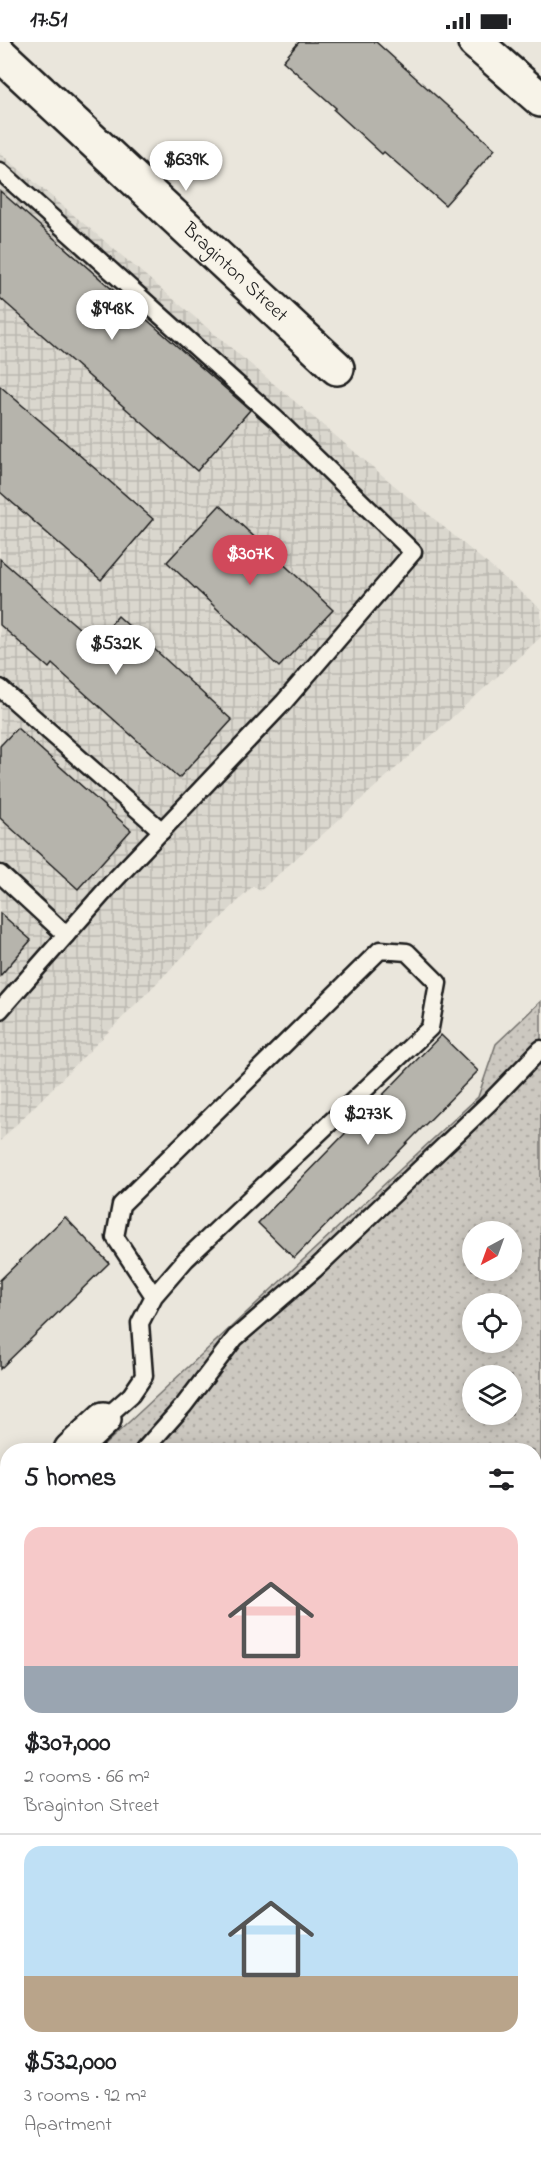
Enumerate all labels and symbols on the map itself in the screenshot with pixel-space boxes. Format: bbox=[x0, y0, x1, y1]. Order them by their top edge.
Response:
pin: $639K bbox=[144, 141, 228, 192]
street label: Braginton Street bbox=[175, 215, 294, 330]
pin: $948K bbox=[70, 290, 154, 341]
pin: $307K bbox=[208, 535, 292, 586]
pin: $532K bbox=[74, 625, 158, 676]
pin: $273K bbox=[326, 1095, 410, 1146]
north arrow bbox=[462, 1221, 522, 1281]

